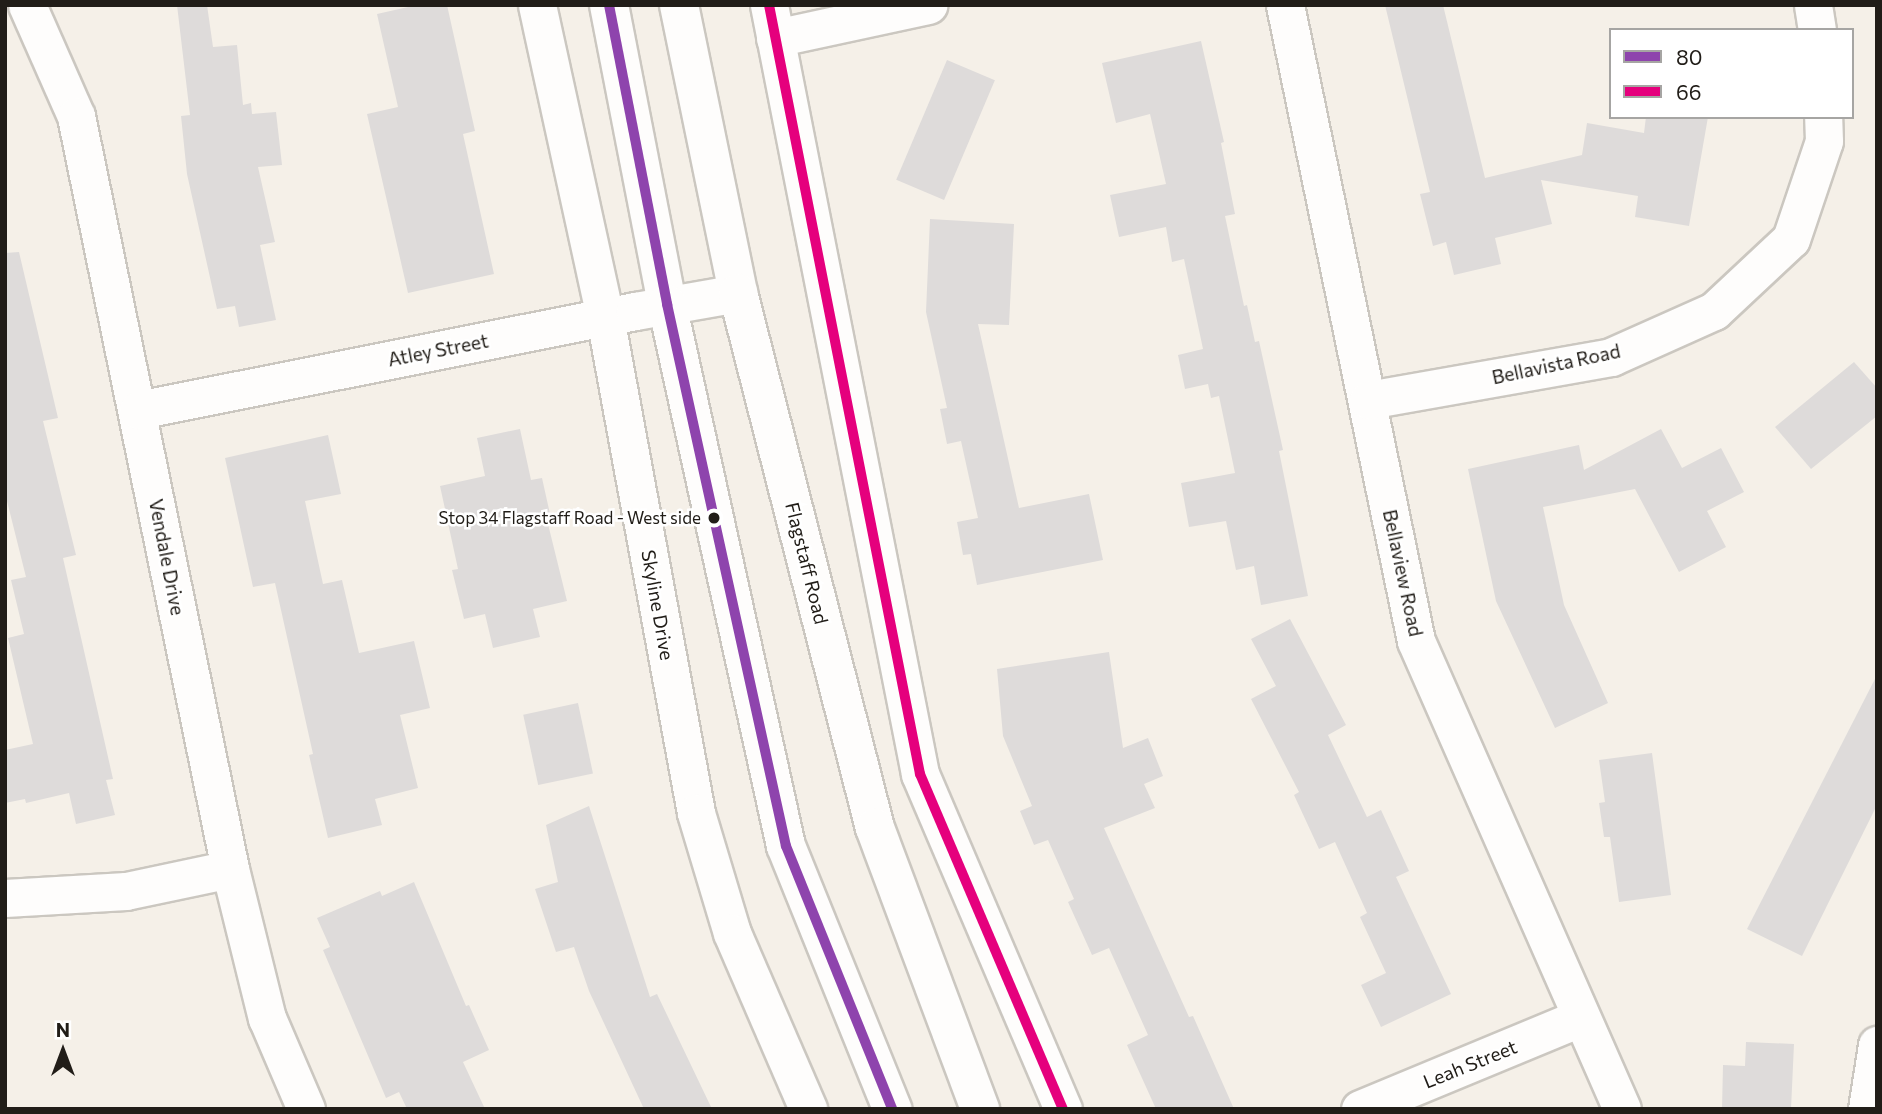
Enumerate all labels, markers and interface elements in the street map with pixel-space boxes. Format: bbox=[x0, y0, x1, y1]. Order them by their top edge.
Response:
legend bbox=[1609, 28, 1854, 119]
text: 80 bbox=[1676, 44, 1702, 69]
text: 66 bbox=[1676, 79, 1702, 104]
street label: Atley Street bbox=[386, 329, 490, 371]
street label: Bellavista Road bbox=[1490, 339, 1622, 389]
street label: Vendale Drive bbox=[145, 497, 189, 617]
street label: Flagstaff Road bbox=[781, 500, 833, 626]
street label: Bellaview Road bbox=[1378, 507, 1428, 639]
place label: Stop 34 Flagstaff Road - West side bbox=[438, 508, 701, 528]
marker: Stop 34 Flagstaff Road - West side bbox=[707, 511, 721, 525]
street label: Skyline Drive bbox=[637, 548, 679, 662]
north arrow bbox=[28, 1016, 98, 1086]
text: N bbox=[56, 1018, 70, 1041]
street label: Leah Street bbox=[1420, 1035, 1520, 1093]

